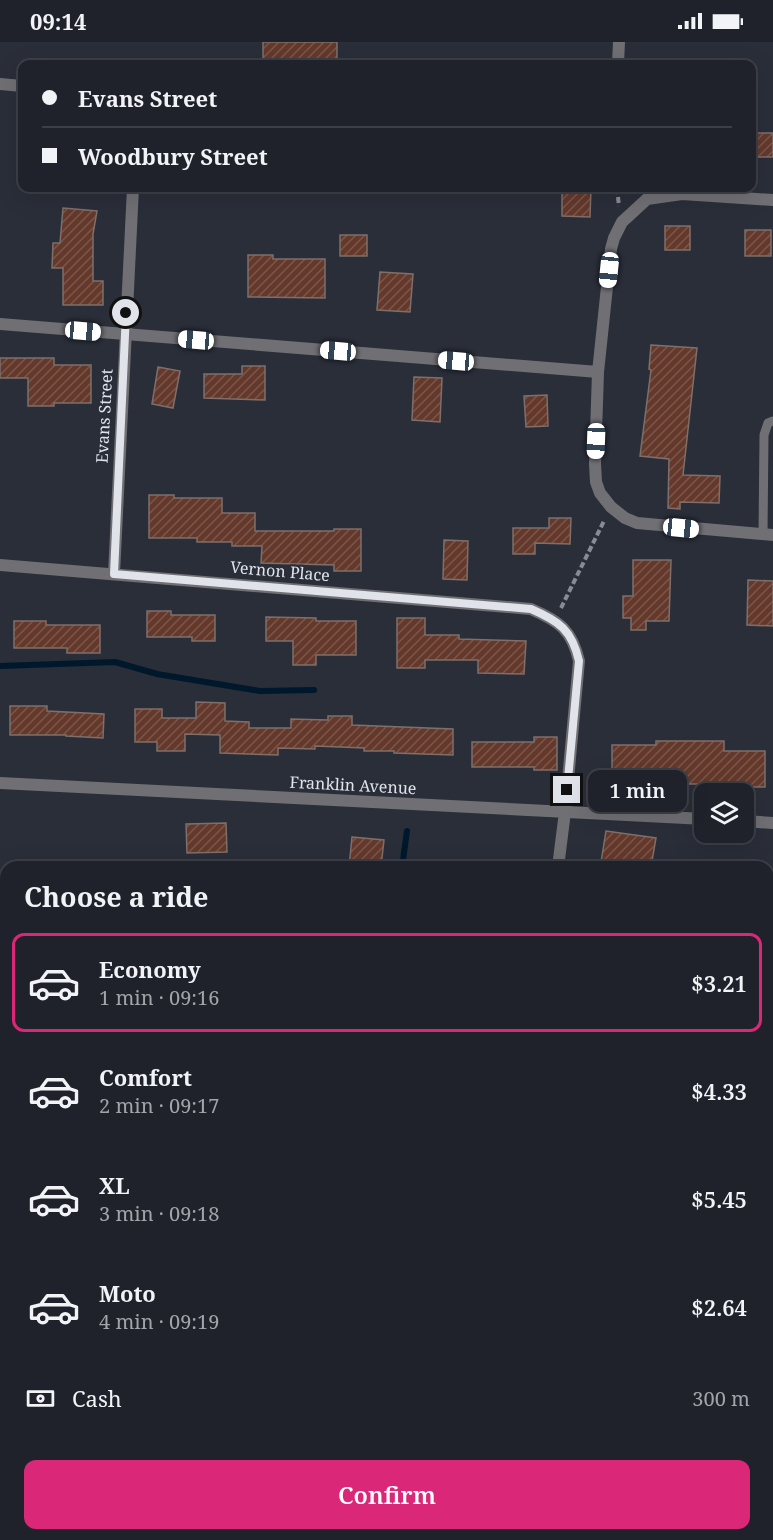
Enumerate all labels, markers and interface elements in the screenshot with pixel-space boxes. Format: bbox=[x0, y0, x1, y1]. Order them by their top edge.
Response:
text: 09:14 bbox=[30, 6, 86, 36]
text: Evans Street bbox=[78, 83, 217, 113]
text: Woodbury Street bbox=[78, 141, 268, 171]
car bbox=[598, 251, 620, 289]
route start bbox=[112, 299, 139, 326]
car bbox=[64, 320, 102, 342]
car bbox=[177, 329, 215, 351]
car bbox=[319, 340, 357, 362]
car bbox=[437, 350, 475, 372]
street label: Evans Street bbox=[91, 368, 117, 464]
car bbox=[586, 423, 606, 459]
car bbox=[662, 517, 700, 539]
street label: Vernon Place bbox=[229, 556, 331, 586]
callout: 1 min bbox=[588, 769, 687, 811]
street label: Franklin Avenue bbox=[289, 771, 417, 799]
route end bbox=[553, 776, 580, 803]
text: 1 min bbox=[610, 777, 665, 804]
map controls bbox=[694, 783, 754, 843]
button: layers bbox=[694, 783, 754, 843]
text: Choose a ride bbox=[24, 878, 209, 915]
text: Economy bbox=[99, 954, 201, 984]
icon: car bbox=[27, 956, 81, 1010]
text: $3.21 bbox=[691, 968, 747, 998]
text: 1 min · 09:16 bbox=[99, 984, 219, 1011]
text: Comfort bbox=[99, 1062, 192, 1092]
icon: car bbox=[27, 1064, 81, 1118]
text: $4.33 bbox=[691, 1076, 747, 1106]
text: 2 min · 09:17 bbox=[99, 1092, 219, 1119]
text: XL bbox=[99, 1170, 130, 1200]
icon: car bbox=[27, 1172, 81, 1226]
text: $5.45 bbox=[691, 1184, 747, 1214]
text: 3 min · 09:18 bbox=[99, 1200, 219, 1227]
text: Moto bbox=[99, 1278, 156, 1308]
icon: car bbox=[27, 1280, 81, 1334]
text: $2.64 bbox=[691, 1292, 747, 1322]
text: 4 min · 09:19 bbox=[99, 1308, 219, 1335]
icon: cash bbox=[24, 1382, 57, 1415]
text: Cash bbox=[72, 1383, 122, 1413]
text: 300 m bbox=[692, 1385, 750, 1412]
button: Confirm bbox=[24, 1460, 750, 1529]

